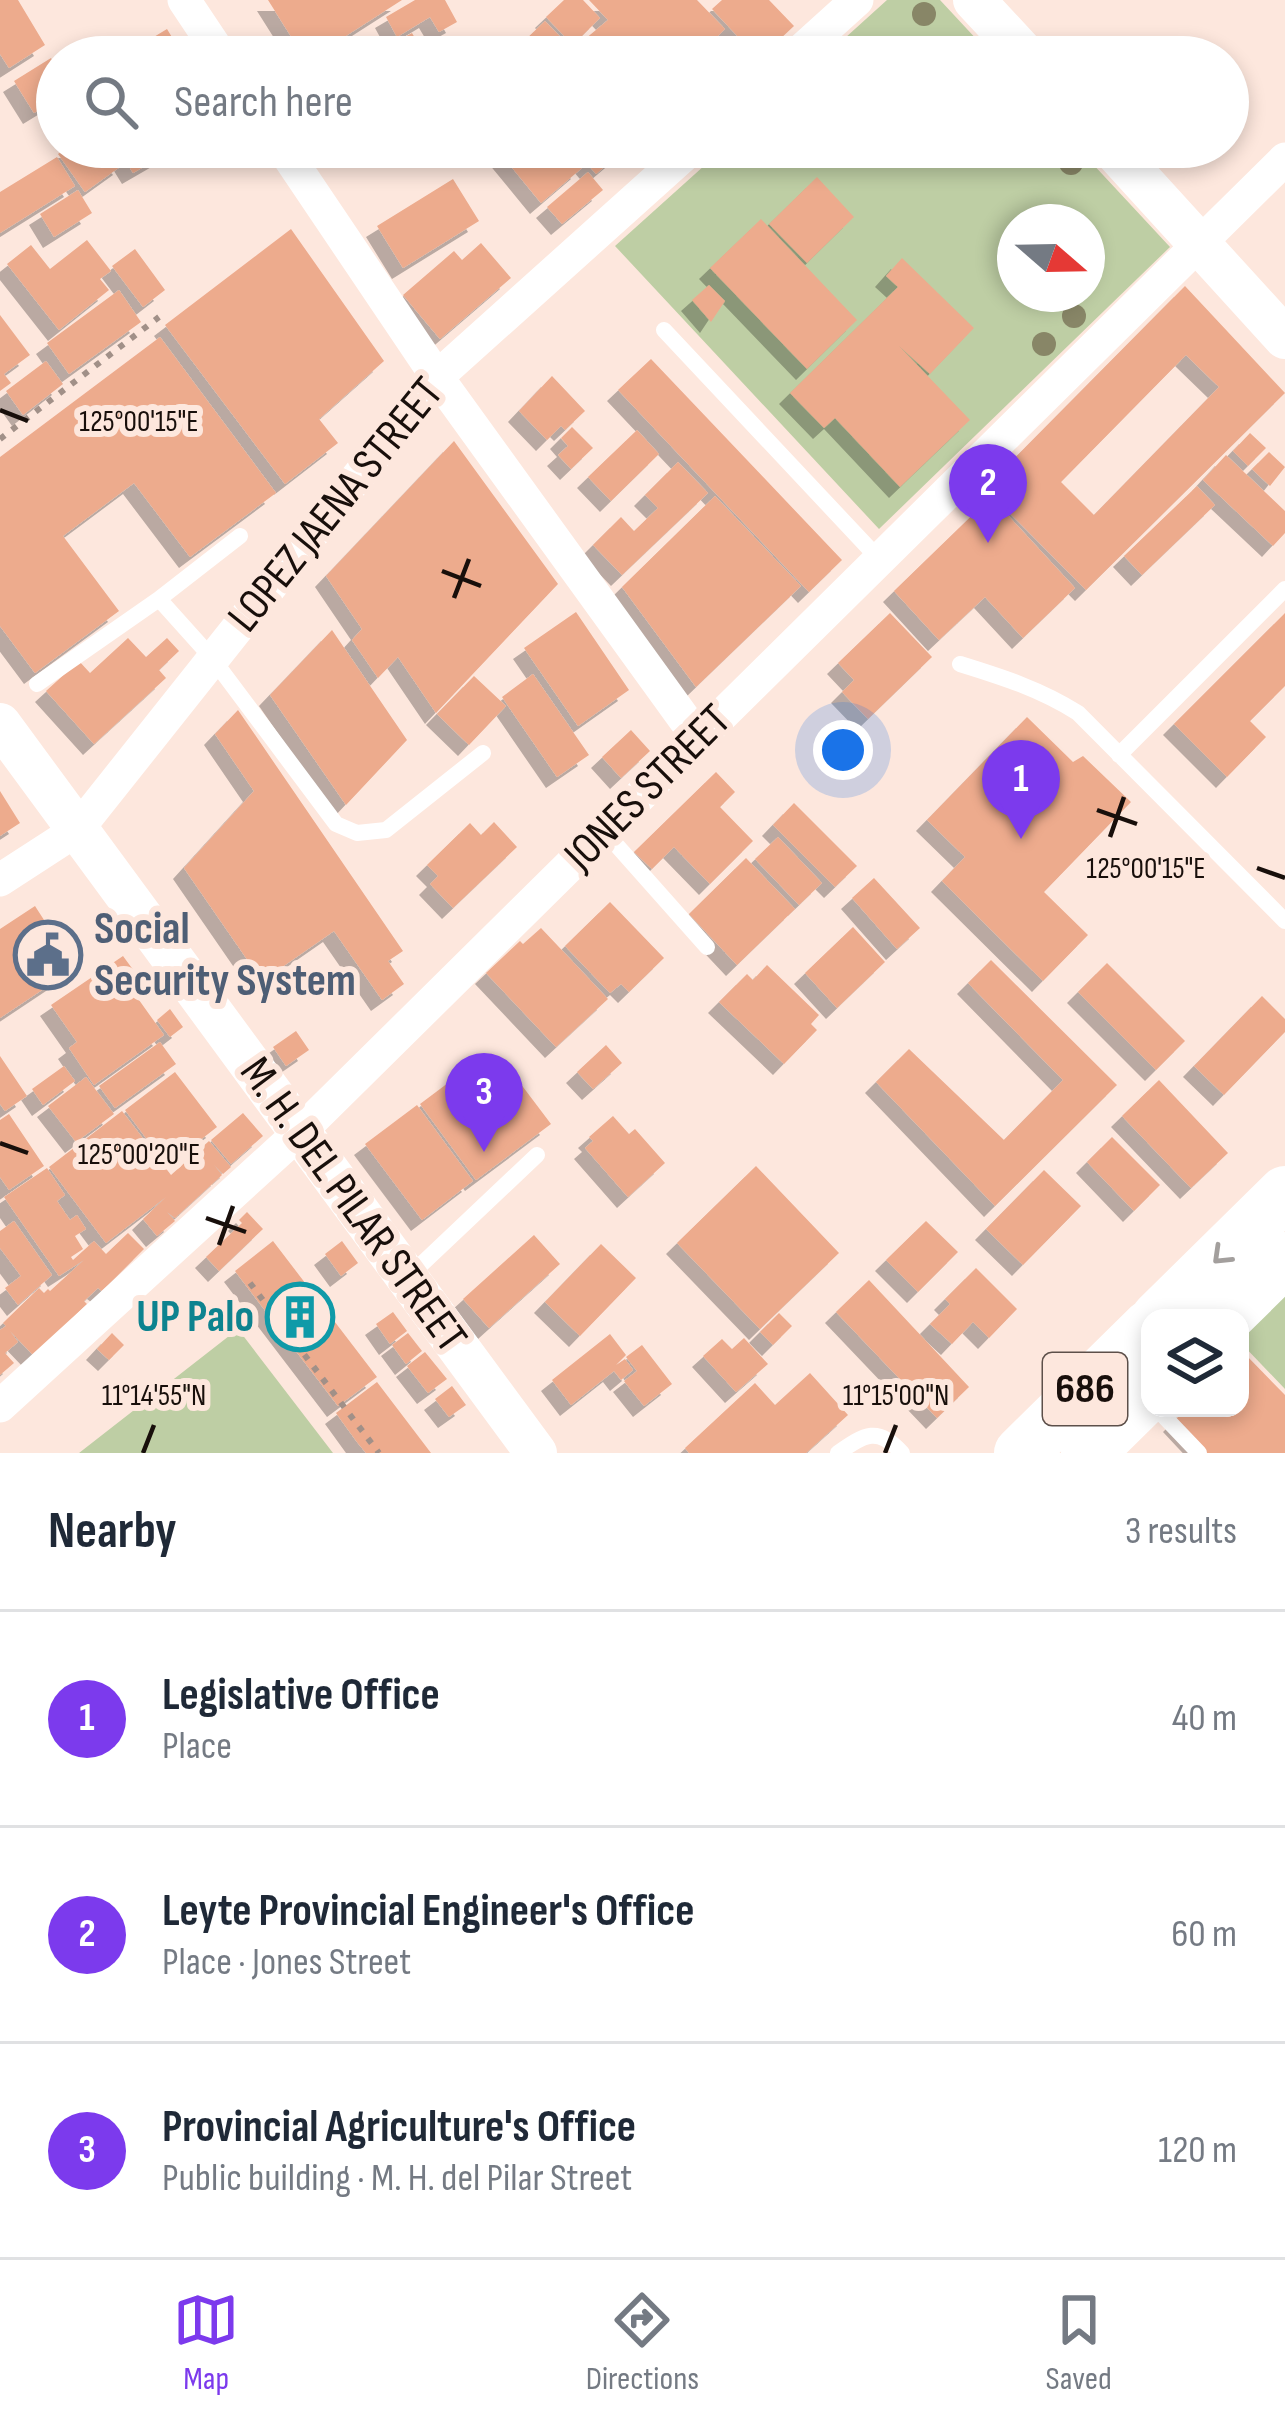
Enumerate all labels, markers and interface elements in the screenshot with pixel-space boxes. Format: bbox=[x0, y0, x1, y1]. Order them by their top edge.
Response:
search box bbox=[36, 36, 1249, 168]
icon: search bbox=[78, 69, 144, 135]
text: Search here bbox=[174, 75, 353, 130]
north arrow bbox=[997, 204, 1105, 312]
street label: LOPEZ JAENA STREET bbox=[217, 367, 455, 643]
text: 125°00'15"E bbox=[79, 404, 199, 440]
pin: 2 bbox=[949, 444, 1027, 543]
street label: JONES STREET bbox=[553, 693, 743, 883]
your location bbox=[813, 720, 873, 780]
pin: 1 bbox=[982, 740, 1060, 839]
text: 125°00'15"E bbox=[1086, 851, 1206, 887]
place label: Social Security System bbox=[94, 902, 356, 1009]
public building icon: Social Security System bbox=[13, 920, 83, 990]
street label: M. H. DEL PILAR STREET bbox=[228, 1047, 478, 1363]
pin: 3 bbox=[445, 1053, 523, 1152]
text: 125°00'20"E bbox=[78, 1137, 200, 1173]
one-way arrow bbox=[1213, 1241, 1235, 1263]
building icon: UP Palo bbox=[265, 1282, 335, 1352]
place label: UP Palo bbox=[136, 1290, 254, 1345]
map controls bbox=[1141, 1309, 1249, 1417]
button: layers bbox=[1141, 1309, 1249, 1417]
road number: 686 bbox=[1043, 1353, 1127, 1425]
text: 11°14'55"N bbox=[102, 1378, 206, 1414]
text: 11°15'00"N bbox=[843, 1378, 949, 1414]
text: Nearby bbox=[48, 1501, 177, 1562]
text: 3 results bbox=[1125, 1508, 1237, 1555]
text: Legislative Office bbox=[162, 1668, 440, 1723]
text: 1 bbox=[79, 1695, 95, 1742]
text: 40 m bbox=[1172, 1695, 1237, 1742]
text: Place bbox=[162, 1723, 232, 1770]
text: Leyte Provincial Engineer's Office bbox=[162, 1884, 694, 1939]
text: 2 bbox=[78, 1911, 96, 1958]
text: 60 m bbox=[1171, 1911, 1237, 1958]
text: Place · Jones Street bbox=[162, 1939, 411, 1986]
text: Provincial Agriculture's Office bbox=[162, 2100, 636, 2155]
text: 3 bbox=[78, 2127, 96, 2174]
text: 120 m bbox=[1158, 2127, 1237, 2174]
text: Public building · M. H. del Pilar Street bbox=[162, 2155, 632, 2202]
tab: Map bbox=[173, 2287, 239, 2399]
tab: Directions bbox=[586, 2287, 699, 2399]
tab: Saved bbox=[1046, 2287, 1112, 2399]

